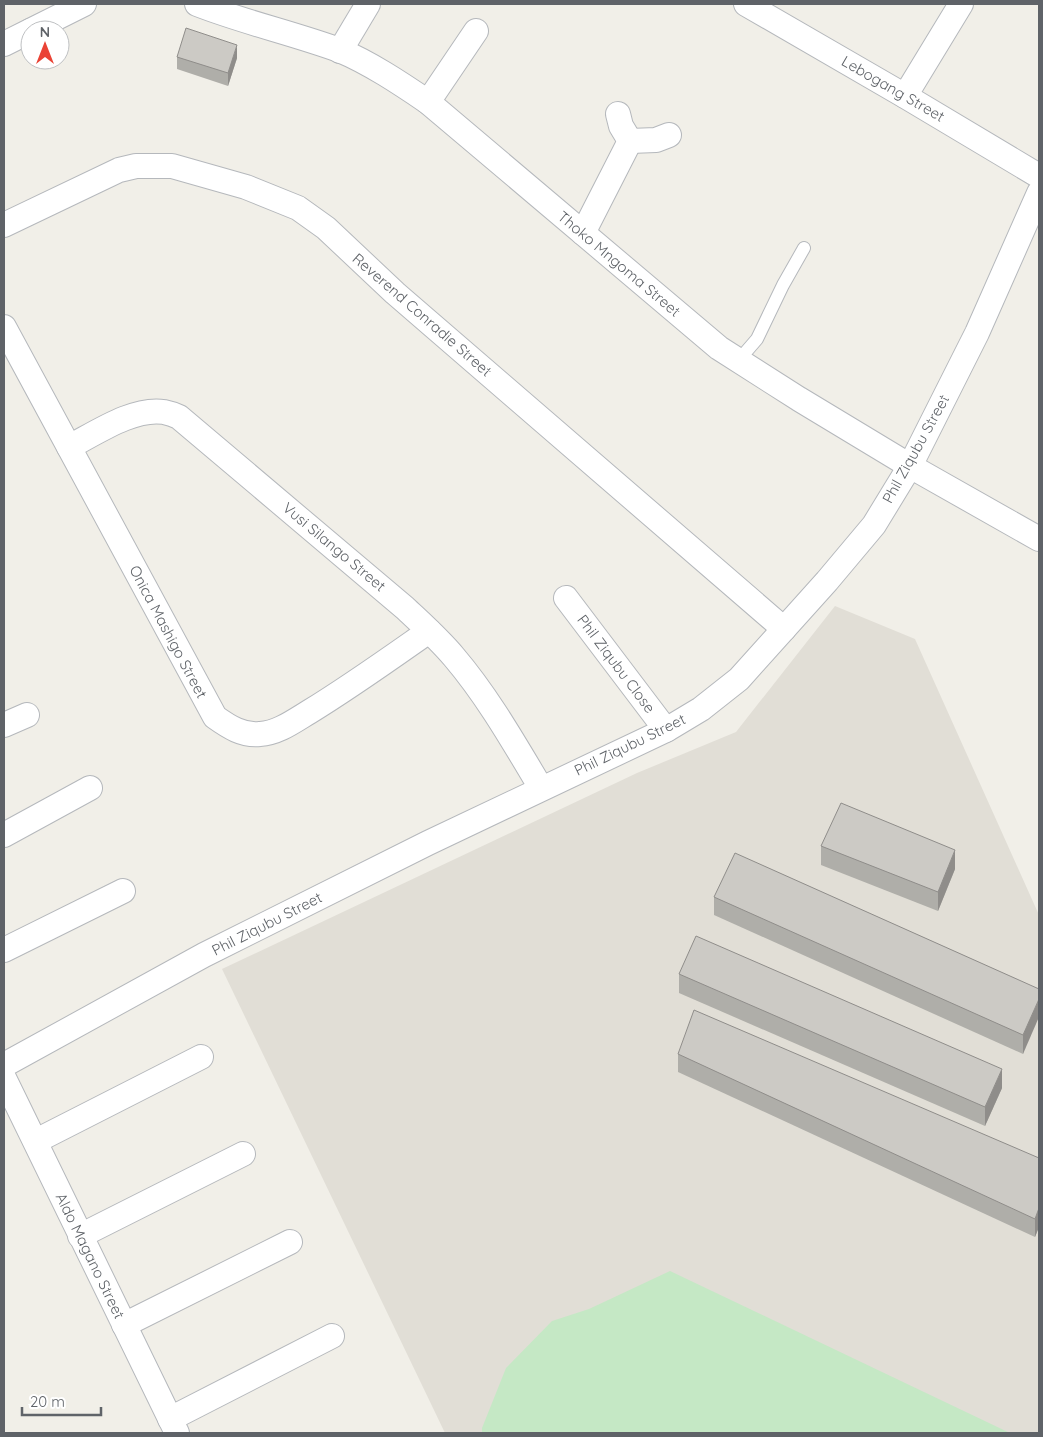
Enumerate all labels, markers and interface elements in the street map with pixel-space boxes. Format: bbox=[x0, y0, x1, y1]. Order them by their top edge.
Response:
north arrow bbox=[20, 20, 70, 70]
text: N bbox=[40, 23, 50, 41]
street label: Lebogang Street bbox=[838, 51, 948, 126]
street label: Thoko Mngoma Street bbox=[554, 207, 685, 321]
street label: Reverend Conradie Street bbox=[349, 249, 496, 380]
street label: Phil Ziqubu Street bbox=[878, 391, 953, 506]
street label: Vusi Silango Street bbox=[279, 498, 390, 595]
street label: Onica Mashigo Street bbox=[125, 562, 212, 701]
street label: Phil Ziqubu Close bbox=[573, 611, 660, 717]
street label: Phil Ziqubu Street bbox=[571, 709, 689, 780]
street label: Phil Ziqubu Street bbox=[208, 888, 325, 960]
street label: Aldo Magano Street bbox=[52, 1190, 129, 1322]
scale bar bbox=[22, 1384, 101, 1416]
text: 20 m bbox=[30, 1392, 65, 1411]

